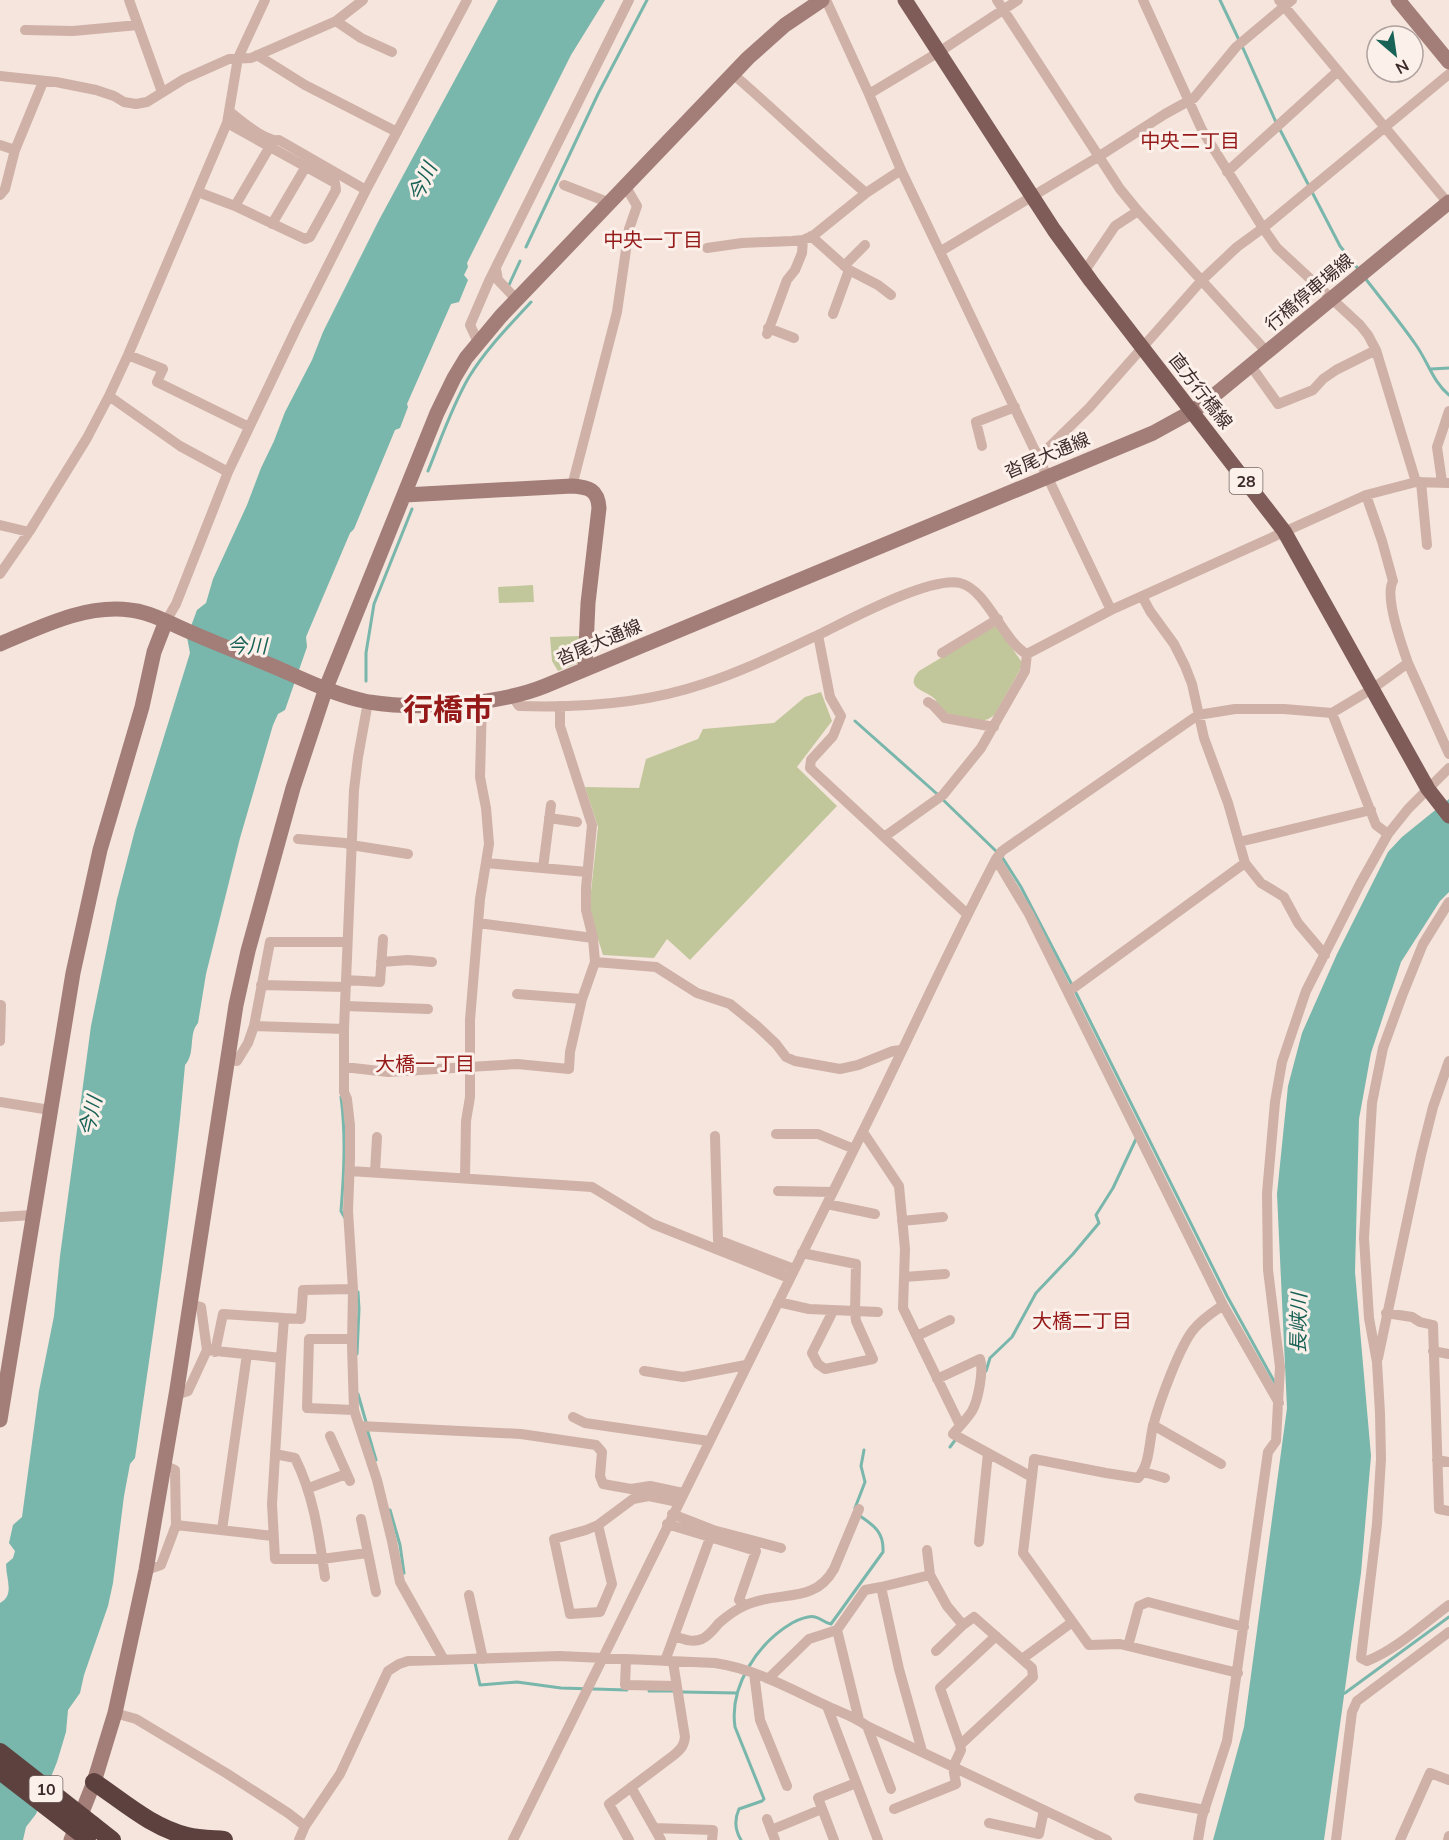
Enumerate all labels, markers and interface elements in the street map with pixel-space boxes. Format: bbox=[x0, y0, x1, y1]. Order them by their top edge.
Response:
north arrow bbox=[1365, 24, 1425, 84]
text: N bbox=[1392, 55, 1412, 79]
district label: 中央二丁目 bbox=[1140, 128, 1240, 153]
water label: 今川 bbox=[402, 157, 443, 205]
district label: 中央一丁目 bbox=[603, 227, 703, 252]
street label: 行橋停車場線 bbox=[1260, 248, 1358, 336]
street label: 直方行橋線 bbox=[1164, 348, 1238, 434]
street label: 沓尾大通線 bbox=[1001, 427, 1093, 483]
road number: 28 bbox=[1230, 468, 1262, 494]
street label: 沓尾大通線 bbox=[553, 614, 645, 670]
water label: 今川 bbox=[227, 633, 269, 658]
district label: 行橋市 bbox=[403, 690, 493, 728]
district label: 大橋一丁目 bbox=[375, 1051, 475, 1076]
water label: 今川 bbox=[73, 1092, 107, 1138]
water label: 長峡川 bbox=[1285, 1291, 1311, 1353]
district label: 大橋二丁目 bbox=[1032, 1308, 1132, 1333]
road number: 10 bbox=[30, 1776, 63, 1802]

